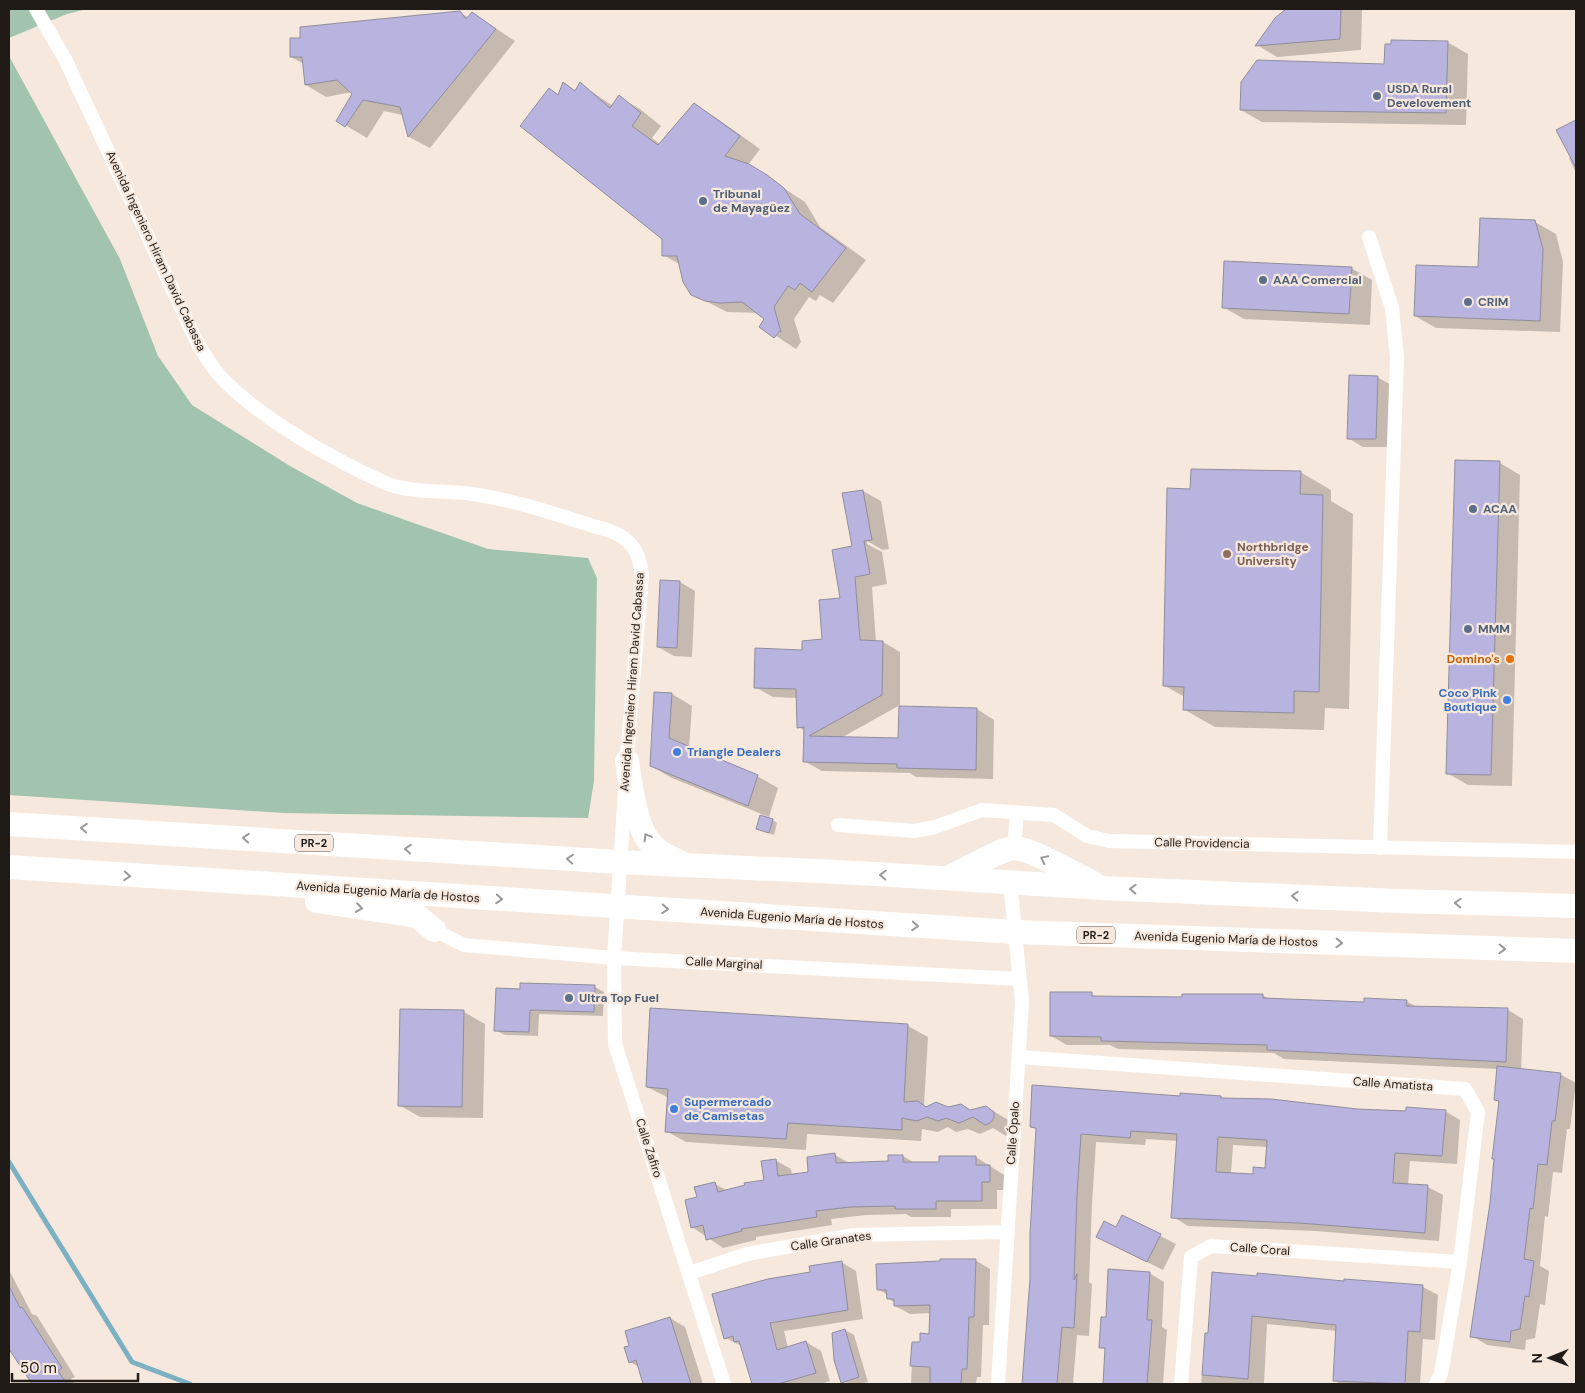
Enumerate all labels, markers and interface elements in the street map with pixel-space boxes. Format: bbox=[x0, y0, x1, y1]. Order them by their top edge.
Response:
place label: USDA Rural Develovement bbox=[1387, 81, 1471, 111]
marker: USDA Rural Develovement bbox=[1371, 90, 1383, 102]
street label: Avenida Ingeniero Hiram David Cabassa bbox=[102, 148, 210, 354]
place label: Tribunal de Mayagüez bbox=[713, 186, 790, 216]
marker: Tribunal de Mayagüez bbox=[697, 195, 709, 207]
place label: AAA Comercial bbox=[1273, 272, 1362, 288]
marker: AAA Comercial bbox=[1257, 274, 1269, 286]
place label: CRIM bbox=[1478, 294, 1508, 310]
marker: CRIM bbox=[1462, 296, 1474, 308]
place label: ACAA bbox=[1483, 501, 1517, 517]
marker: ACAA bbox=[1467, 503, 1479, 515]
place label: Northbridge University bbox=[1237, 539, 1309, 569]
marker: Northbridge University bbox=[1221, 548, 1233, 560]
street label: Avenida Ingeniero Hiram David Cabassa bbox=[616, 572, 648, 792]
place label: MMM bbox=[1478, 621, 1510, 637]
marker: MMM bbox=[1462, 623, 1474, 635]
place label: Domino's bbox=[1447, 651, 1500, 667]
marker: Domino's bbox=[1504, 653, 1516, 665]
place label: Coco Pink Boutique bbox=[1438, 685, 1497, 715]
marker: Coco Pink Boutique bbox=[1501, 694, 1513, 706]
place label: Triangle Dealers bbox=[687, 744, 781, 760]
marker: Triangle Dealers bbox=[671, 746, 683, 758]
one-way arrow bbox=[79, 823, 87, 834]
one-way arrow bbox=[242, 833, 250, 844]
one-way arrow bbox=[644, 833, 654, 842]
road number: PR-2 bbox=[295, 834, 333, 851]
street label: Calle Providencia bbox=[1154, 834, 1250, 852]
one-way arrow bbox=[404, 843, 412, 854]
one-way arrow bbox=[566, 854, 574, 865]
one-way arrow bbox=[1040, 855, 1049, 865]
one-way arrow bbox=[879, 869, 887, 880]
one-way arrow bbox=[123, 870, 131, 881]
street label: Avenida Eugenio María de Hostos bbox=[296, 878, 480, 906]
one-way arrow bbox=[1129, 884, 1137, 895]
one-way arrow bbox=[1291, 891, 1299, 902]
one-way arrow bbox=[495, 893, 503, 904]
one-way arrow bbox=[1453, 897, 1461, 908]
one-way arrow bbox=[355, 902, 363, 912]
one-way arrow bbox=[661, 904, 669, 915]
street label: Avenida Eugenio María de Hostos bbox=[700, 904, 884, 932]
one-way arrow bbox=[911, 920, 919, 931]
road number: PR-2 bbox=[1077, 926, 1115, 944]
street label: Avenida Eugenio María de Hostos bbox=[1134, 928, 1318, 950]
one-way arrow bbox=[1336, 938, 1344, 948]
one-way arrow bbox=[1498, 943, 1506, 954]
street label: Calle Marginal bbox=[685, 953, 763, 973]
place label: Ultra Top Fuel bbox=[579, 990, 659, 1006]
marker: Ultra Top Fuel bbox=[563, 992, 575, 1004]
street label: Calle Amatista bbox=[1352, 1073, 1434, 1095]
place label: Supermercado de Camisetas bbox=[684, 1094, 771, 1124]
street label: Calle Ópalo bbox=[1003, 1101, 1023, 1165]
marker: Supermercado de Camisetas bbox=[668, 1103, 680, 1115]
street label: Calle Zafiro bbox=[632, 1116, 666, 1180]
street label: Calle Granates bbox=[790, 1227, 872, 1255]
street label: Calle Coral bbox=[1230, 1239, 1290, 1259]
north arrow bbox=[1525, 1333, 1575, 1383]
scale bar bbox=[12, 1350, 139, 1382]
text: N bbox=[1528, 1353, 1546, 1363]
text: 50 m bbox=[20, 1358, 57, 1378]

